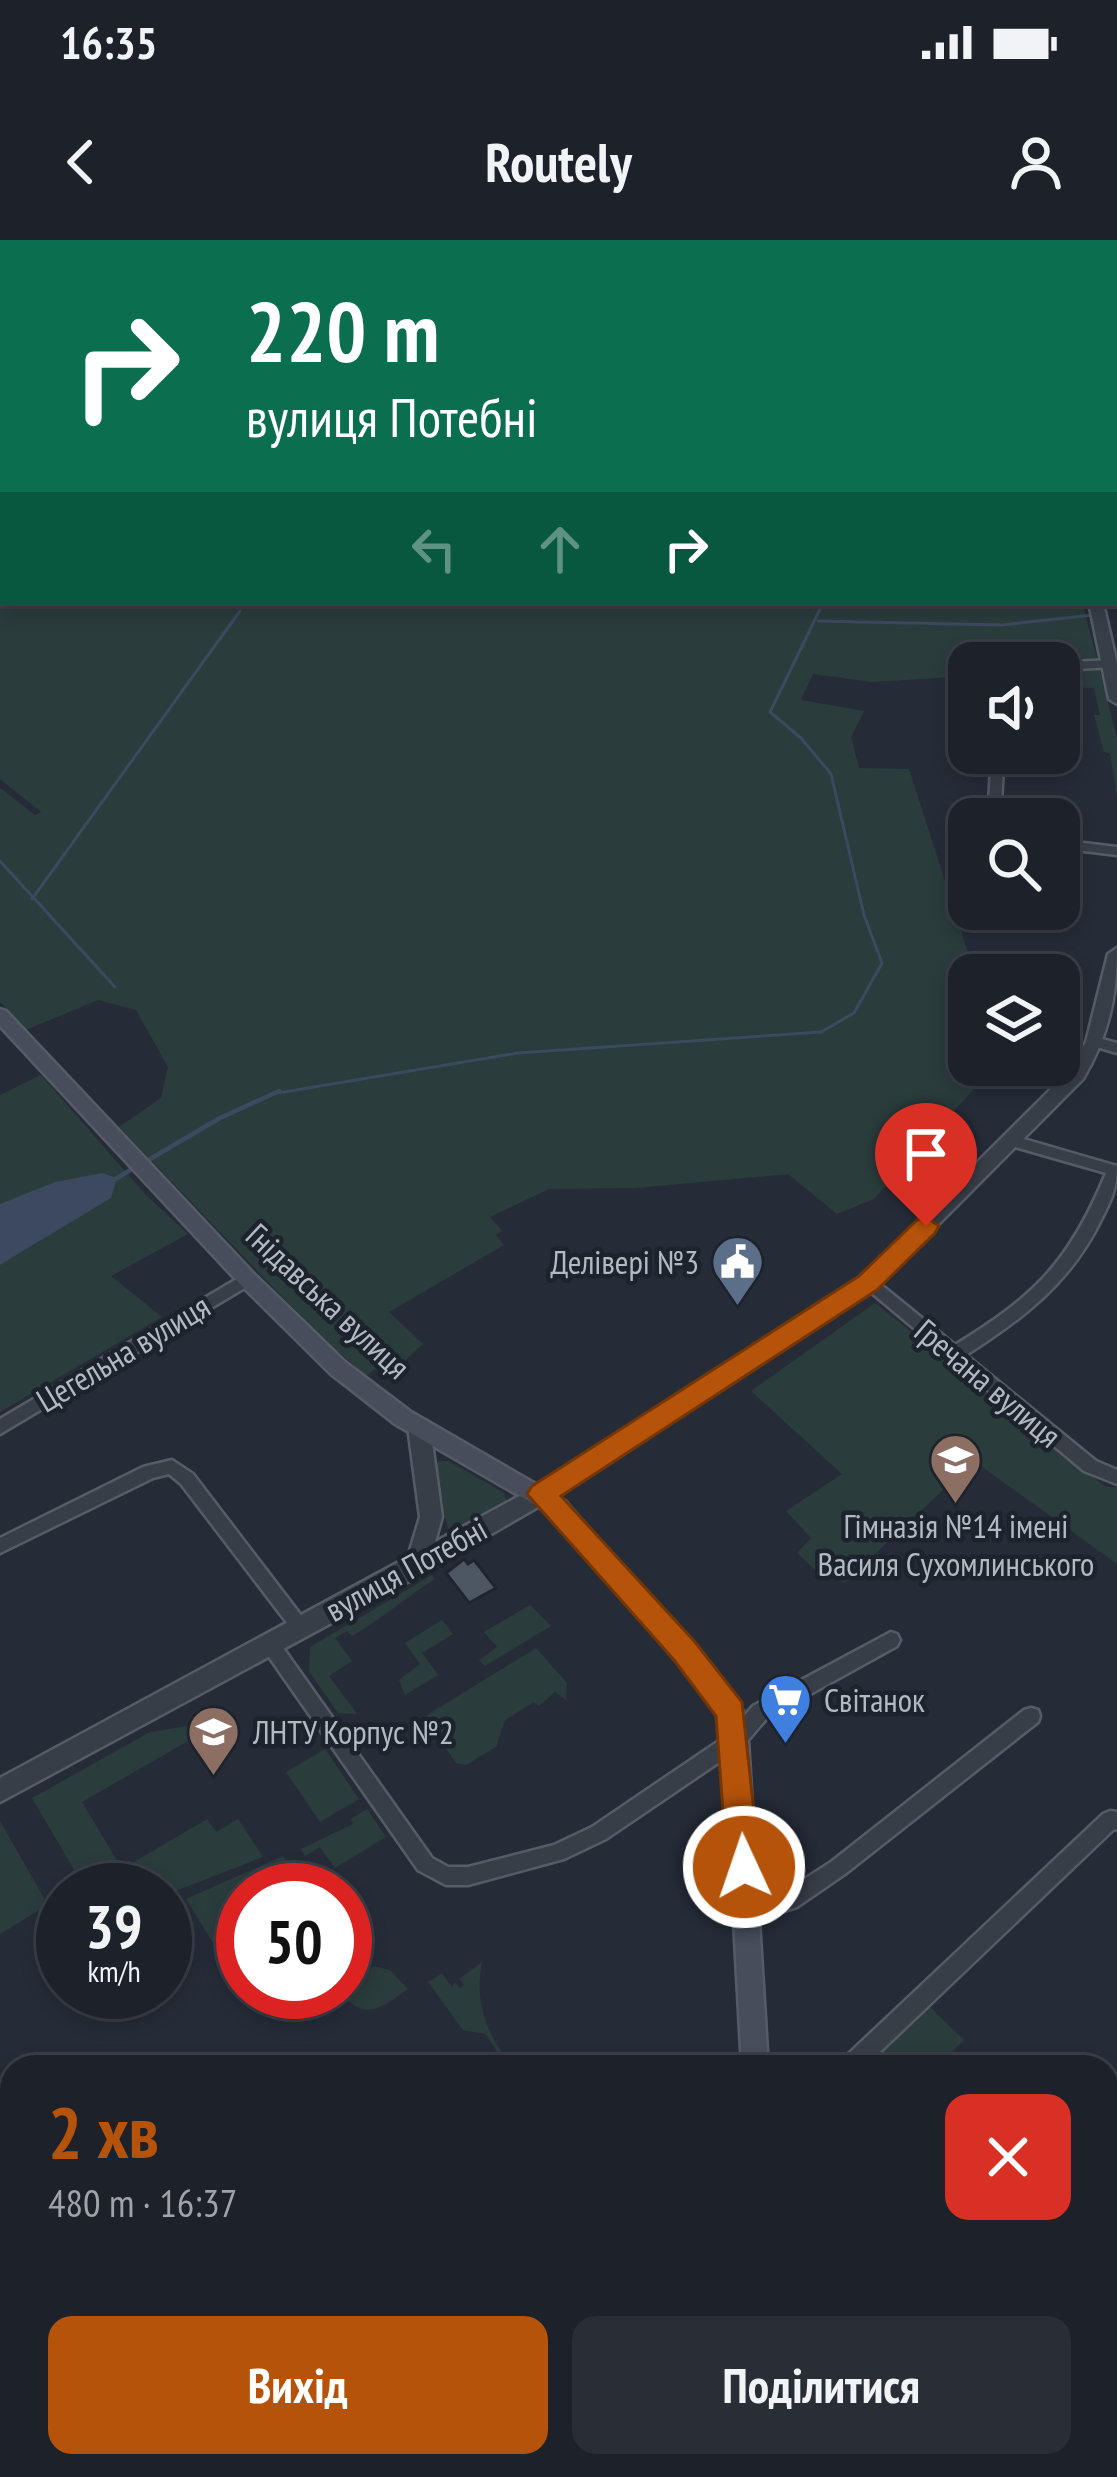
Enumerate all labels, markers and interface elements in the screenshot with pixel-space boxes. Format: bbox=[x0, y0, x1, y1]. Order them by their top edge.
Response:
text: 16:35 bbox=[60, 13, 157, 71]
text: Routely bbox=[485, 127, 632, 197]
icon: back bbox=[48, 129, 114, 195]
icon: person bbox=[1003, 129, 1069, 195]
text: 220 m bbox=[246, 276, 439, 385]
icon: right bbox=[48, 288, 204, 444]
text: вулиця Потебні bbox=[246, 382, 538, 452]
icon: left bbox=[401, 516, 467, 582]
icon: ahead bbox=[527, 516, 593, 582]
icon: right bbox=[653, 516, 719, 582]
map controls bbox=[948, 642, 1080, 1086]
button: sound bbox=[948, 642, 1080, 774]
button: search bbox=[948, 798, 1080, 930]
button: layers bbox=[948, 954, 1080, 1086]
pin bbox=[875, 1103, 977, 1226]
icon: arrive bbox=[893, 1121, 959, 1187]
street label: Гнідавська вулиця bbox=[237, 1214, 419, 1388]
public building icon: Делівері №3 bbox=[710, 1234, 766, 1308]
place label: Делівері №3 bbox=[550, 1240, 699, 1283]
street label: Цегельна вулиця bbox=[28, 1284, 217, 1421]
street label: Гречана вулиця bbox=[906, 1309, 1070, 1456]
school or university icon: Гімназія №14 імені Василя Сухомлинського bbox=[928, 1431, 984, 1505]
place label: Гімназія №14 імені Василя Сухомлинського bbox=[818, 1504, 1094, 1585]
street label: вулиця Потебні bbox=[317, 1507, 494, 1631]
supermarket icon: Світанок bbox=[757, 1672, 813, 1746]
place label: Світанок bbox=[824, 1678, 925, 1721]
school or university icon: ЛНТУ Корпус №2 bbox=[186, 1704, 242, 1778]
place label: ЛНТУ Корпус №2 bbox=[252, 1710, 454, 1753]
position arrow bbox=[681, 1804, 807, 1930]
speed limit sign: 50 bbox=[216, 1863, 372, 2019]
text: 39 bbox=[85, 1887, 143, 1965]
text: km/h bbox=[87, 1951, 141, 1990]
text: 2 хв bbox=[48, 2085, 159, 2178]
button: close bbox=[945, 2094, 1071, 2220]
text: 480 m · 16:37 bbox=[48, 2177, 237, 2228]
button: Вихід bbox=[48, 2316, 548, 2454]
button: Поділитися bbox=[572, 2316, 1071, 2454]

